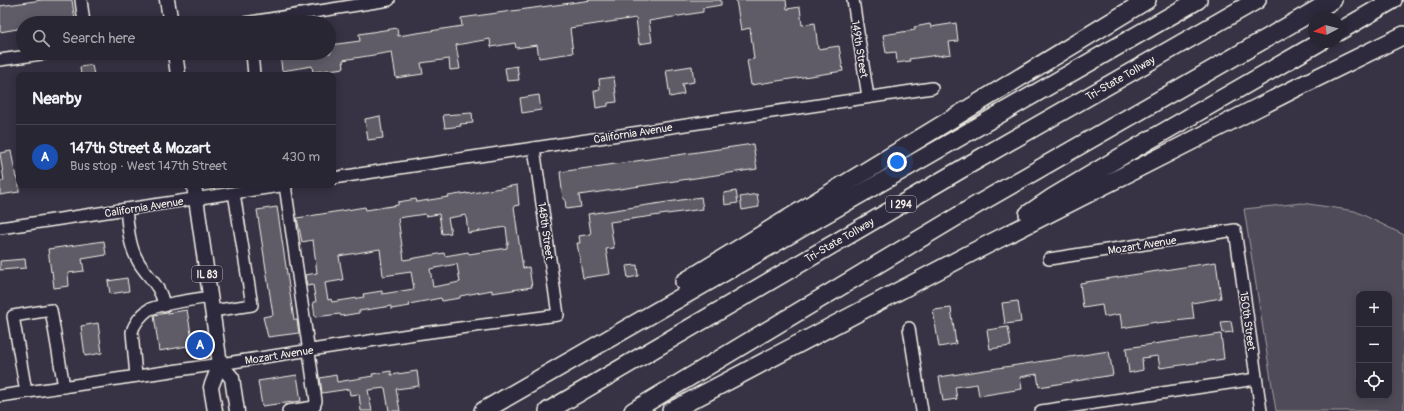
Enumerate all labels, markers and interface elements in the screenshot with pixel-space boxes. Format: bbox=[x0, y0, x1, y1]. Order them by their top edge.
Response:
north arrow bbox=[1308, 12, 1344, 48]
search box bbox=[16, 16, 336, 60]
street label: 149th Street bbox=[849, 19, 871, 79]
icon: search bbox=[30, 27, 52, 49]
text: Search here bbox=[62, 29, 135, 48]
street label: Tri-State Tollway bbox=[1083, 53, 1158, 104]
text: Nearby bbox=[32, 88, 81, 109]
street label: California Avenue bbox=[593, 121, 674, 146]
text: 147th Street & Mozart bbox=[70, 139, 210, 158]
text: A bbox=[41, 149, 49, 165]
text: 430 m bbox=[282, 149, 320, 165]
your location bbox=[887, 152, 907, 172]
text: Bus stop · West 147th Street bbox=[70, 158, 227, 174]
street label: California Avenue bbox=[104, 195, 185, 220]
road number: I 294 bbox=[886, 196, 916, 212]
street label: 148th Street bbox=[535, 201, 556, 261]
street label: Tri-State Tollway bbox=[802, 215, 877, 266]
street label: Mozart Avenue bbox=[1107, 234, 1178, 257]
road number: IL 83 bbox=[192, 266, 222, 282]
street label: 150th Street bbox=[1237, 291, 1258, 352]
map controls bbox=[1356, 291, 1392, 399]
button: + bbox=[1356, 291, 1392, 327]
button: − bbox=[1356, 327, 1392, 363]
pin: A bbox=[187, 330, 213, 360]
street label: Mozart Avenue bbox=[244, 344, 315, 367]
button: locate bbox=[1356, 363, 1392, 399]

